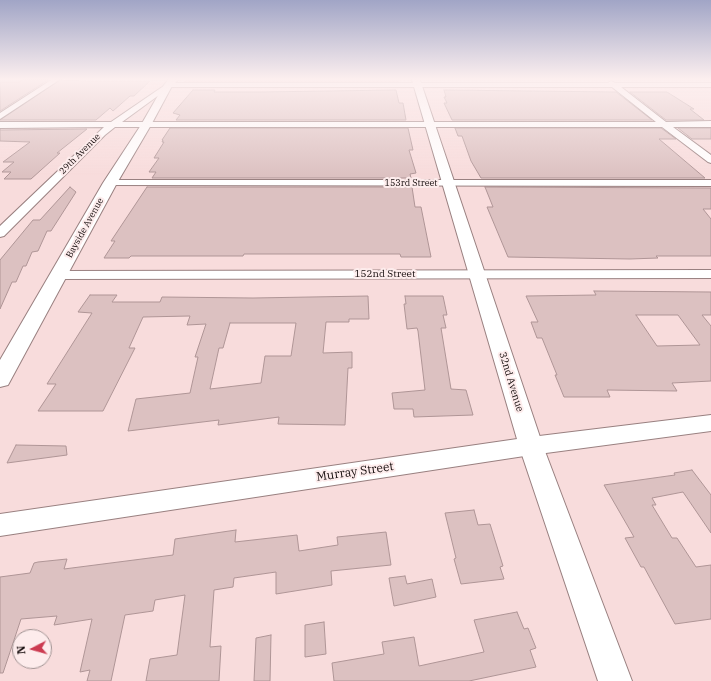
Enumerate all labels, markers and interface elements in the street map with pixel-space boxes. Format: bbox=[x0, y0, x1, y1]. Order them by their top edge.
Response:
street label: 29th Avenue bbox=[57, 131, 103, 177]
street label: 153rd Street bbox=[384, 178, 438, 188]
street label: Bayside Avenue bbox=[64, 196, 106, 260]
street label: 152nd Street bbox=[355, 268, 415, 280]
street label: 32nd Avenue bbox=[496, 351, 526, 413]
street label: Murray Street bbox=[315, 459, 395, 485]
north arrow bbox=[12, 629, 52, 669]
text: N bbox=[14, 645, 28, 655]

